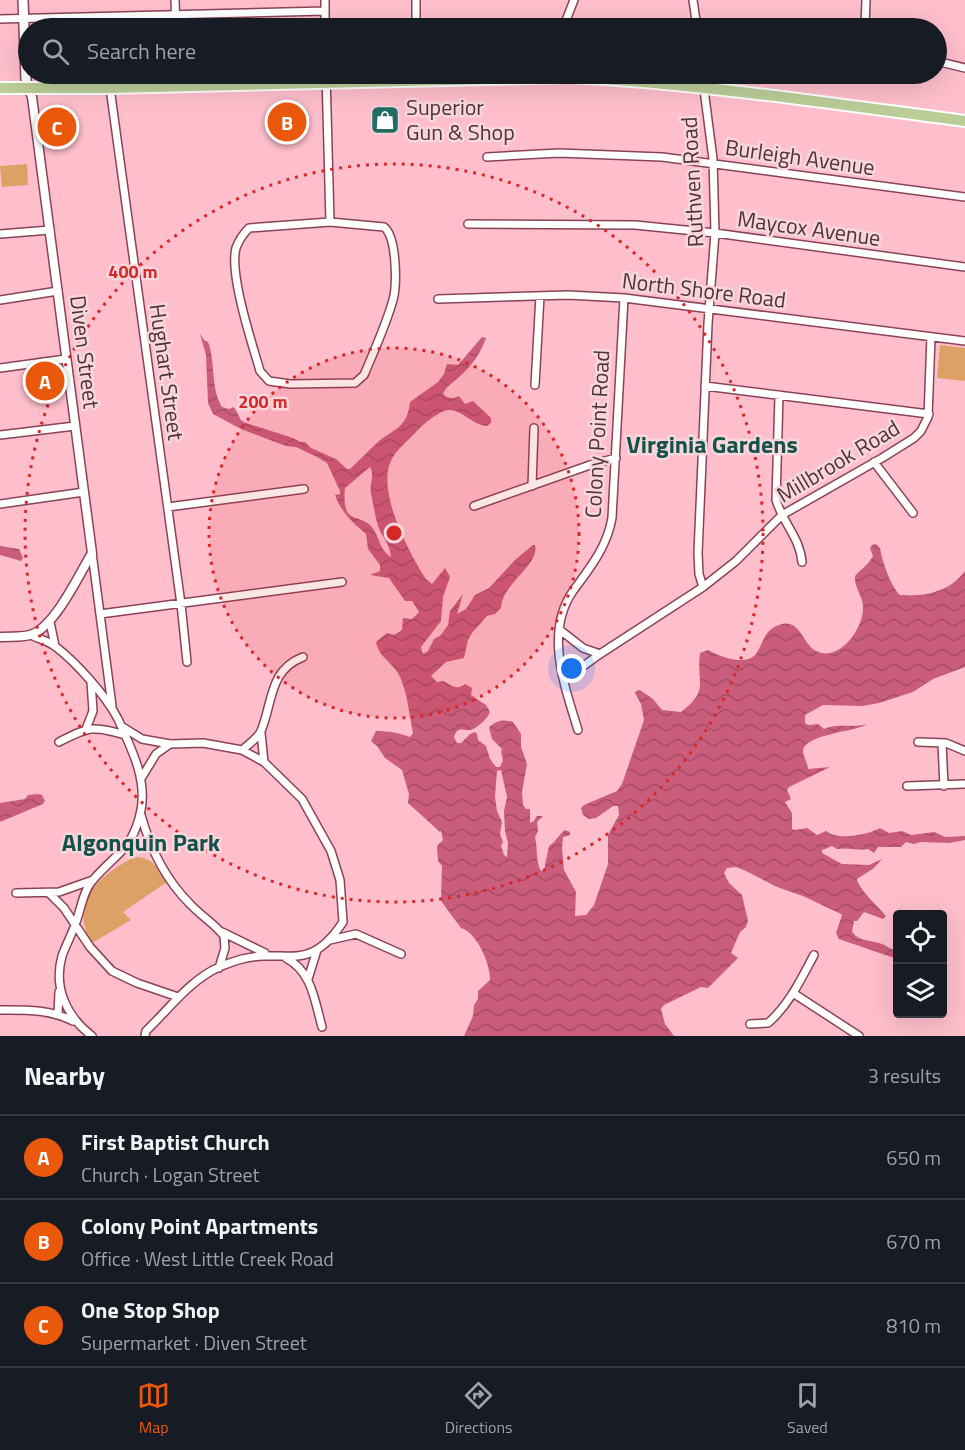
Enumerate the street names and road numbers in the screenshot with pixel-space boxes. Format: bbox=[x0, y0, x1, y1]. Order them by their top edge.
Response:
street label: Ruthven Road bbox=[672, 116, 712, 248]
street label: Burleigh Avenue bbox=[723, 130, 877, 184]
street label: Maycox Avenue bbox=[735, 201, 883, 255]
street label: North Shore Road bbox=[620, 263, 788, 317]
street label: Diven Street bbox=[61, 293, 109, 411]
street label: Hughart Street bbox=[141, 302, 193, 443]
street label: Colony Point Road bbox=[576, 349, 618, 519]
street label: Millbrook Road bbox=[770, 411, 906, 511]

